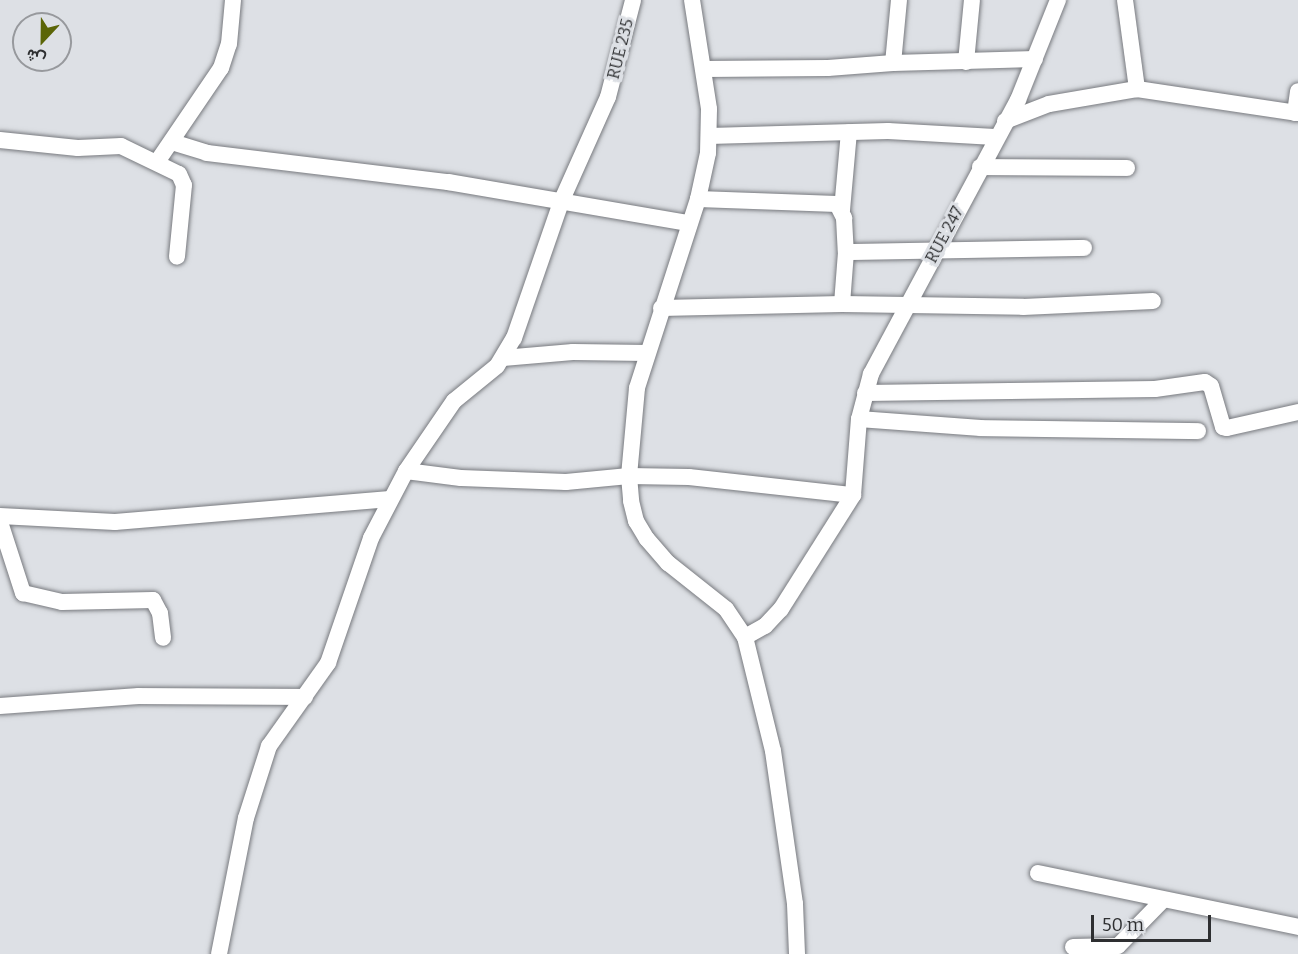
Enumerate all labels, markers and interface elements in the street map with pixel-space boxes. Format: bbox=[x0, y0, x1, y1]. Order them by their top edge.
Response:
north arrow bbox=[12, 12, 72, 72]
street label: RUE 235 bbox=[604, 17, 638, 81]
text: ش bbox=[23, 45, 48, 70]
street label: RUE 247 bbox=[922, 204, 968, 266]
scale bar bbox=[1094, 903, 1214, 941]
text: 50 m bbox=[1102, 914, 1144, 936]

